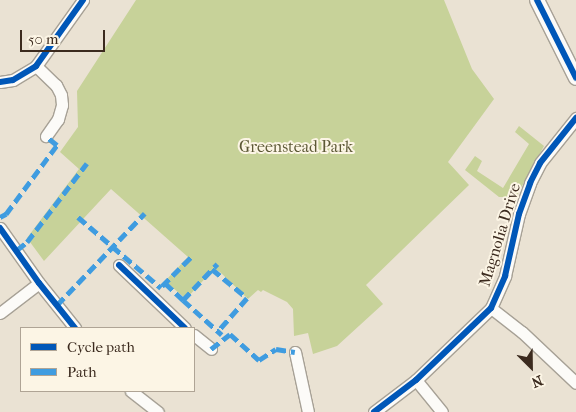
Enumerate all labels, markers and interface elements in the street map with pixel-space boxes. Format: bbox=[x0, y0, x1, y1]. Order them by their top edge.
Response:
scale bar bbox=[22, 20, 108, 52]
text: 50 m bbox=[28, 30, 58, 48]
park label: Greenstead Park bbox=[239, 137, 353, 157]
street label: Magnolia Drive bbox=[475, 181, 525, 289]
legend bbox=[20, 327, 195, 392]
text: Cycle path bbox=[67, 338, 135, 356]
north arrow bbox=[506, 342, 556, 392]
text: Path bbox=[67, 363, 97, 381]
text: N bbox=[529, 371, 545, 391]

